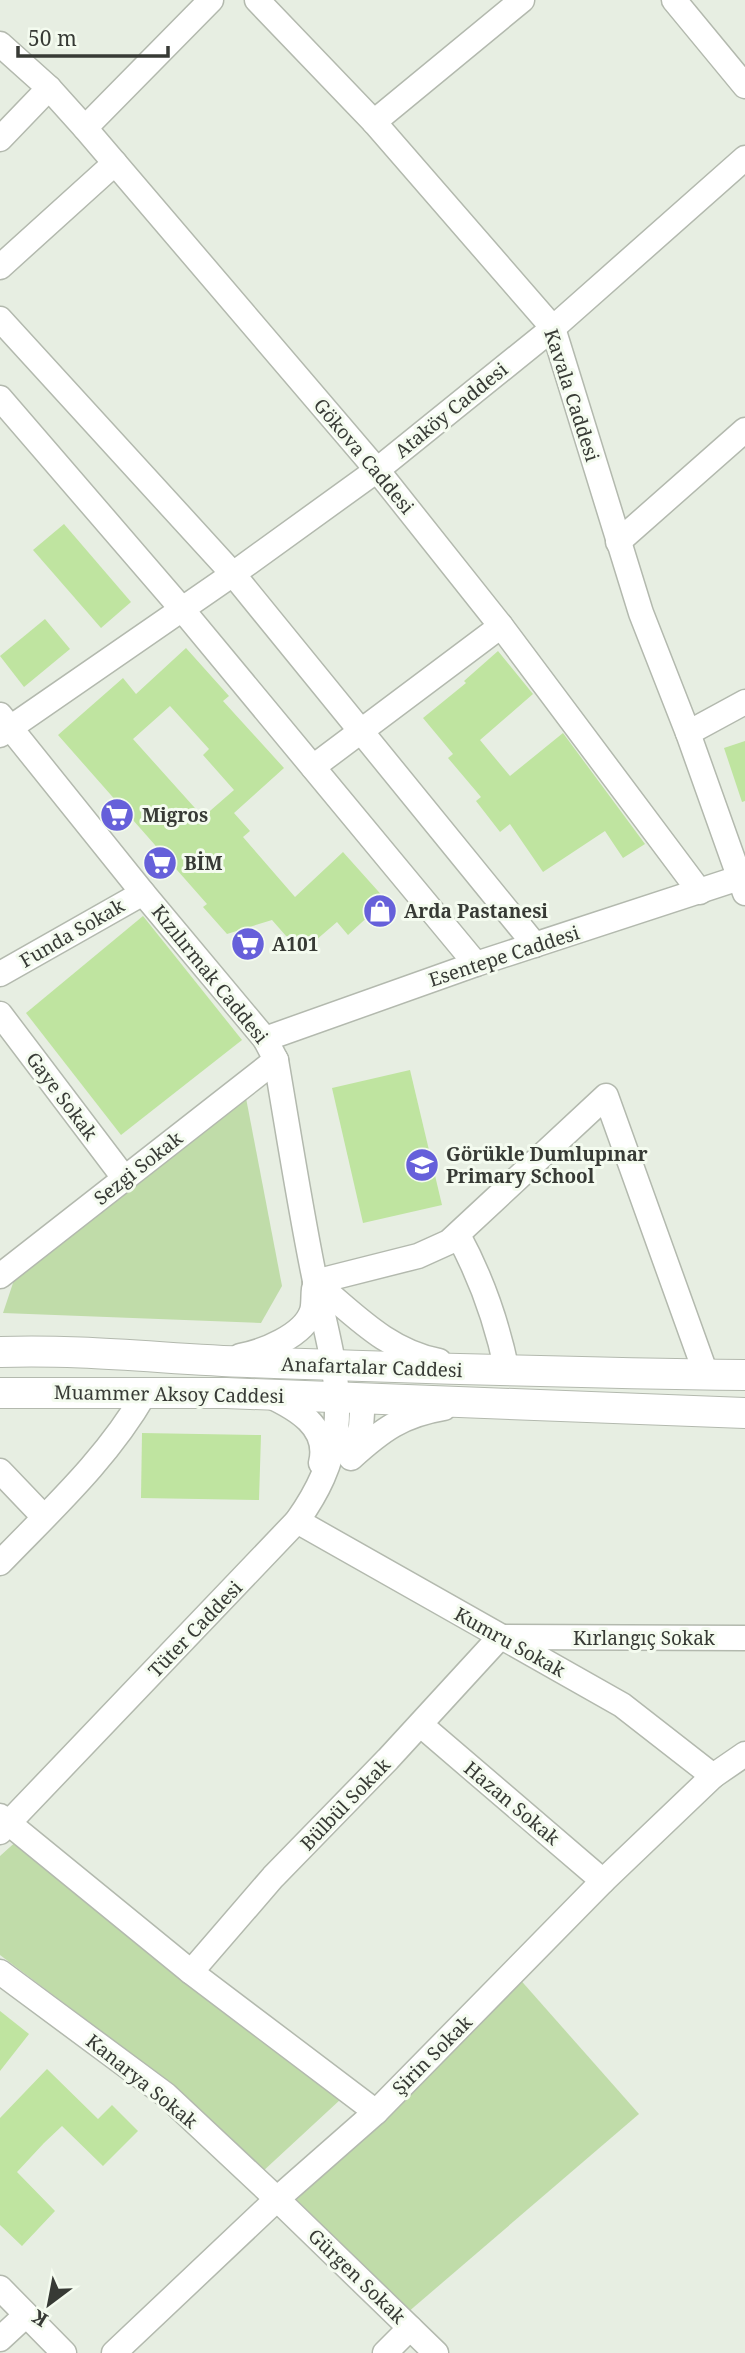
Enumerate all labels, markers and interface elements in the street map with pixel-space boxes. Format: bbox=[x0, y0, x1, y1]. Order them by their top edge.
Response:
scale bar bbox=[18, 14, 168, 58]
text: 50 m bbox=[28, 24, 77, 52]
street label: Kavala Caddesi bbox=[538, 325, 606, 465]
street label: Ataköy Caddesi bbox=[389, 356, 513, 464]
street label: Gökova Caddesi bbox=[308, 393, 420, 519]
supermarket icon: Migros bbox=[98, 796, 136, 834]
place label: Migros bbox=[142, 802, 208, 828]
supermarket icon: BİM bbox=[141, 844, 179, 882]
place label: BİM bbox=[184, 850, 222, 876]
street label: Funda Sokak bbox=[15, 892, 130, 974]
shop icon: Arda Pastanesi bbox=[361, 892, 399, 930]
place label: Arda Pastanesi bbox=[404, 898, 548, 924]
street label: Kızılırmak Caddesi bbox=[146, 899, 274, 1049]
street label: Esentepe Caddesi bbox=[425, 919, 583, 993]
supermarket icon: A101 bbox=[229, 925, 267, 963]
place label: A101 bbox=[272, 931, 319, 957]
street label: Gaye Sokak bbox=[20, 1047, 104, 1146]
street label: Sezgi Sokak bbox=[88, 1125, 188, 1211]
place label: Görükle Dumlupınar Primary School bbox=[446, 1141, 648, 1189]
school or university icon: Görükle Dumlupınar Primary School bbox=[403, 1146, 441, 1184]
street label: Anafartalar Caddesi bbox=[281, 1351, 463, 1383]
street label: Muammer Aksoy Caddesi bbox=[54, 1379, 284, 1409]
street label: Tüter Caddesi bbox=[142, 1575, 248, 1683]
street label: Kumru Sokak bbox=[450, 1601, 571, 1684]
street label: Kırlangıç Sokak bbox=[573, 1625, 716, 1651]
street label: Bülbül Sokak bbox=[294, 1751, 396, 1856]
street label: Hazan Sokak bbox=[459, 1755, 566, 1851]
street label: Şirin Sokak bbox=[386, 2009, 478, 2101]
street label: Kanarya Sokak bbox=[81, 2028, 204, 2135]
street label: Gürgen Sokak bbox=[303, 2223, 412, 2330]
north arrow bbox=[14, 2269, 84, 2339]
text: K bbox=[27, 2304, 53, 2333]

